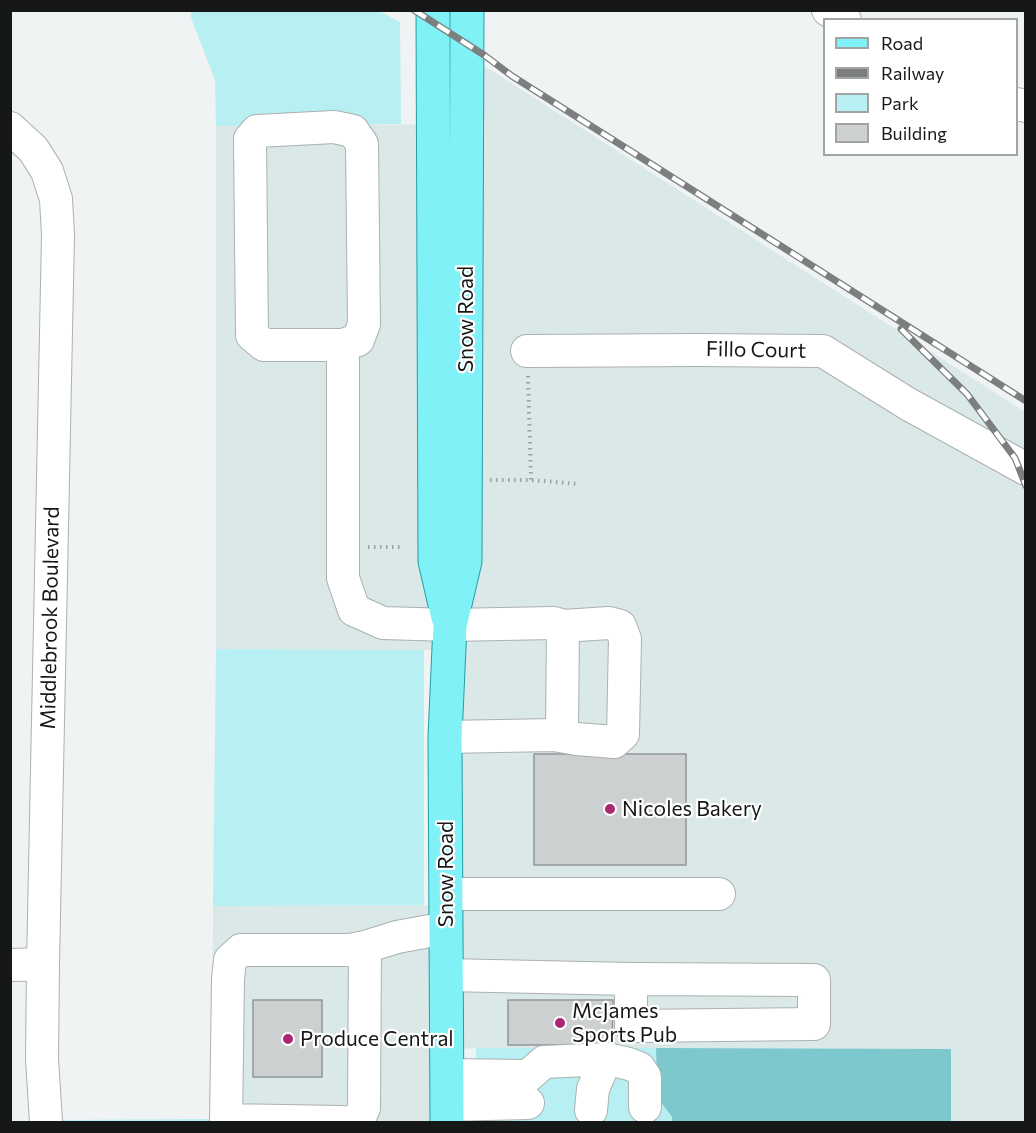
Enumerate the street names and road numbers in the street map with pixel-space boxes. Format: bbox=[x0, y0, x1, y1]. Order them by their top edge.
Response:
street label: Snow Road bbox=[453, 266, 479, 372]
street label: Fillo Court bbox=[706, 337, 806, 363]
street label: Middlebrook Boulevard bbox=[35, 506, 65, 730]
street label: Snow Road bbox=[433, 821, 459, 927]

